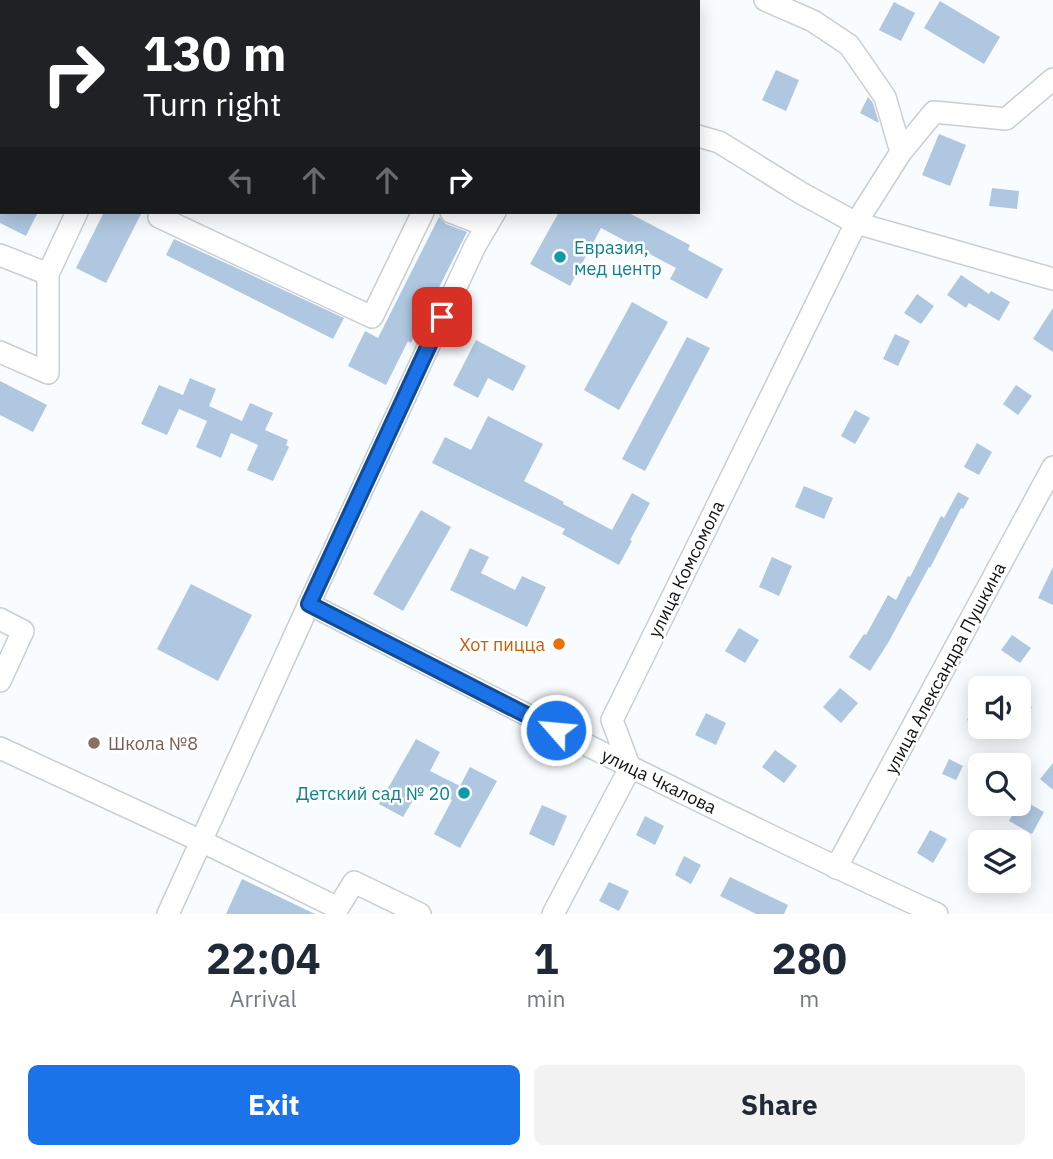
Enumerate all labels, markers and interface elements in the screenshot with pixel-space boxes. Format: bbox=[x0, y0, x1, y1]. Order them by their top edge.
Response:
text: 130 m bbox=[143, 21, 287, 84]
icon: right bbox=[28, 28, 119, 119]
text: Turn right bbox=[143, 83, 281, 125]
icon: left bbox=[222, 161, 260, 199]
icon: ahead bbox=[295, 161, 333, 199]
icon: ahead bbox=[368, 161, 406, 199]
icon: right bbox=[441, 161, 479, 199]
place label: Евразия, мед центр bbox=[574, 236, 662, 280]
marker: Евразия, мед центр bbox=[552, 249, 568, 265]
pin bbox=[412, 287, 472, 347]
icon: arrive bbox=[423, 298, 461, 336]
street label: улица Комсомола bbox=[643, 496, 729, 641]
street label: улица Александра Пушкина bbox=[879, 558, 1011, 778]
place label: Хот пицца bbox=[460, 633, 545, 656]
marker: Хот пицца bbox=[551, 636, 567, 652]
map controls bbox=[968, 676, 1031, 893]
button: sound bbox=[968, 676, 1031, 739]
position arrow bbox=[519, 693, 593, 767]
place label: Школа №8 bbox=[108, 732, 198, 755]
marker: Школа №8 bbox=[86, 735, 102, 751]
street label: улица Чкалова bbox=[598, 743, 721, 819]
button: search bbox=[968, 753, 1031, 816]
place label: Детский сад № 20 bbox=[296, 782, 450, 805]
marker: Детский сад № 20 bbox=[456, 785, 472, 801]
button: layers bbox=[968, 830, 1031, 893]
text: 22:04 bbox=[206, 931, 321, 986]
text: 1 bbox=[533, 931, 559, 986]
text: 280 bbox=[771, 931, 847, 986]
text: Arrival bbox=[230, 983, 297, 1013]
text: min bbox=[527, 983, 565, 1013]
text: m bbox=[799, 983, 819, 1013]
button: Exit bbox=[28, 1065, 520, 1145]
button: Share bbox=[534, 1065, 1025, 1145]

